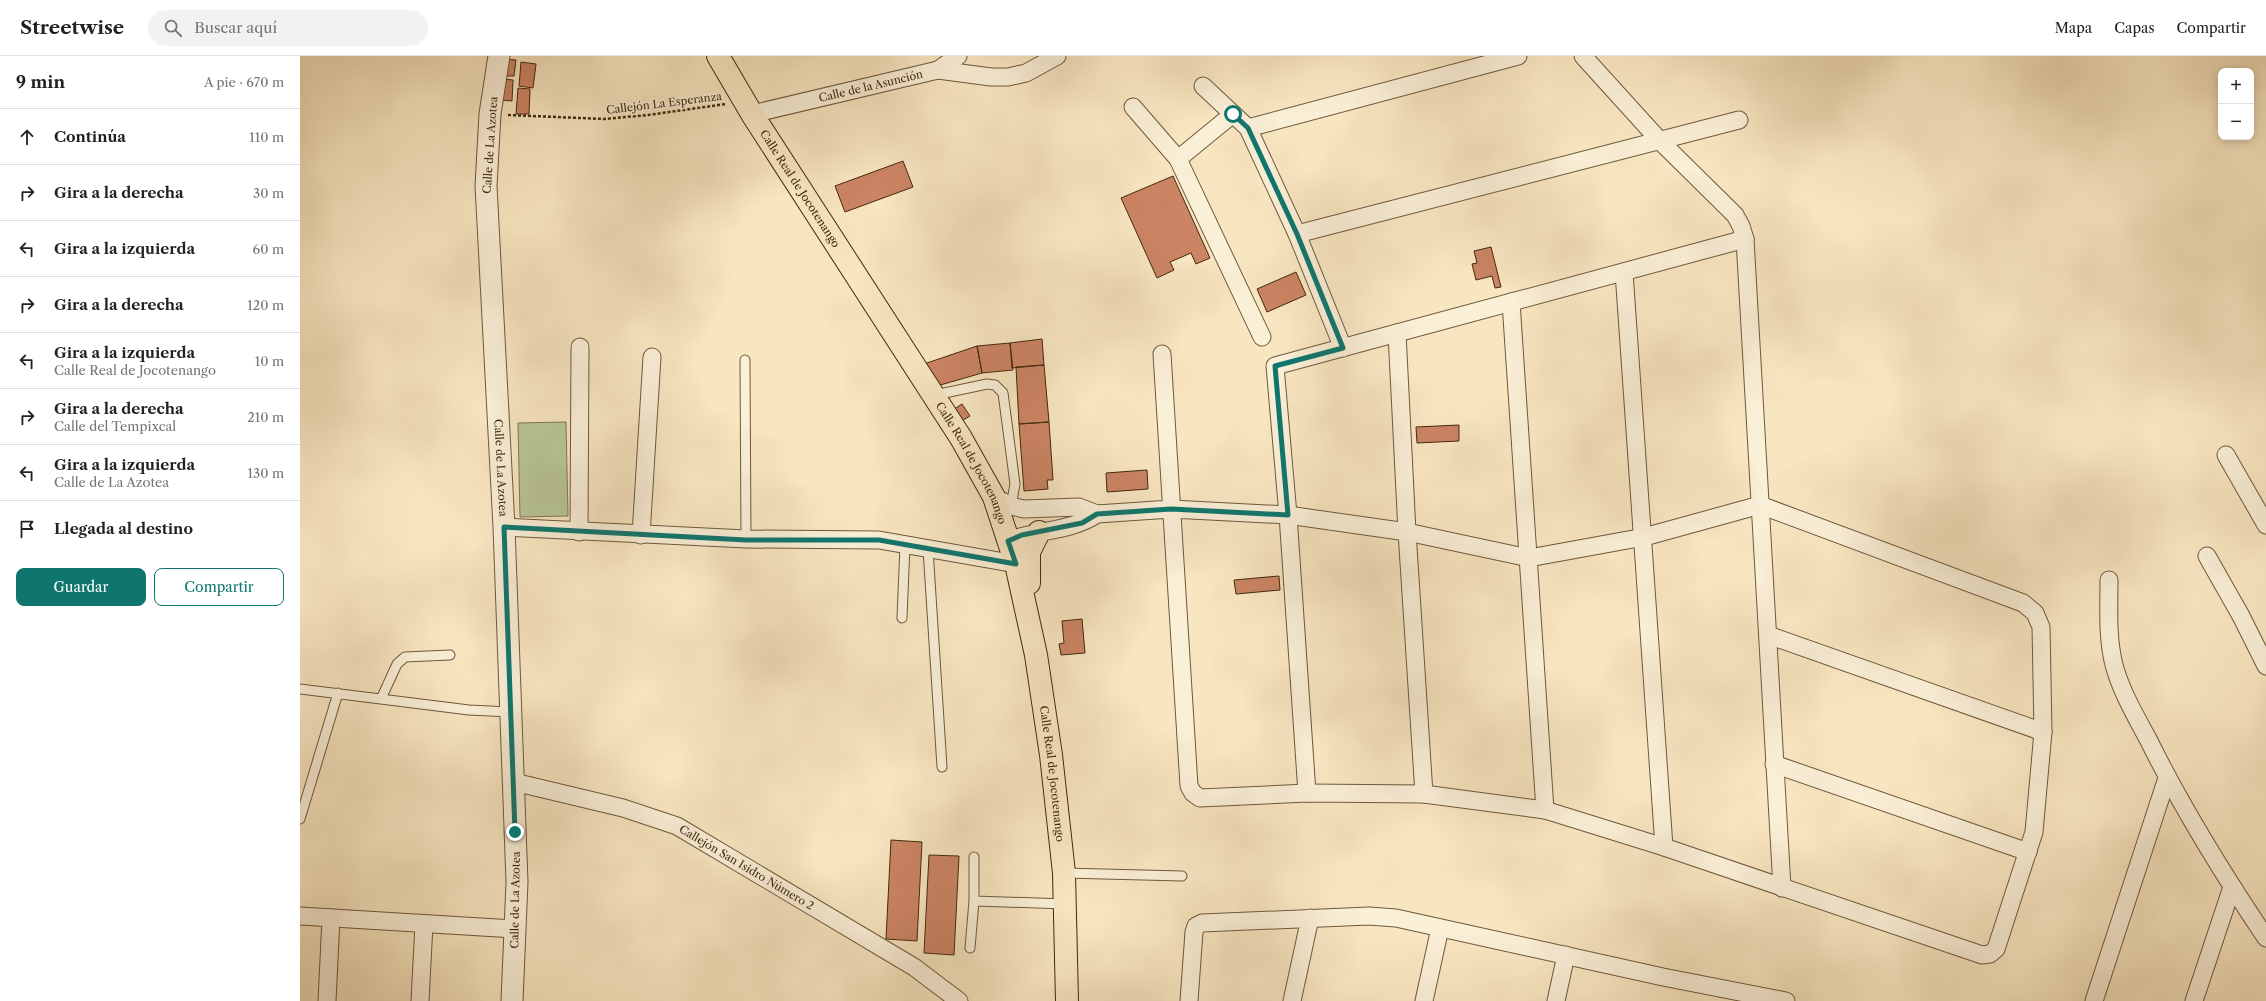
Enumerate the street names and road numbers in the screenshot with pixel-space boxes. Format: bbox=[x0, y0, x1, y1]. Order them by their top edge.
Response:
street label: Calle de la Asunción bbox=[817, 67, 924, 105]
street label: Callejón La Esperanza bbox=[605, 89, 723, 117]
street label: Calle de La Azotea bbox=[480, 96, 500, 194]
street label: Calle Real de Jocotenango bbox=[757, 127, 843, 250]
street label: Calle Real de Jocotenango bbox=[933, 399, 1010, 526]
street label: Calle de La Azotea bbox=[491, 419, 510, 517]
street label: Calle Real de Jocotenango bbox=[1037, 705, 1068, 843]
street label: Callejón San Isidro Número 2 bbox=[677, 822, 817, 913]
street label: Calle de La Azotea bbox=[507, 851, 523, 949]

